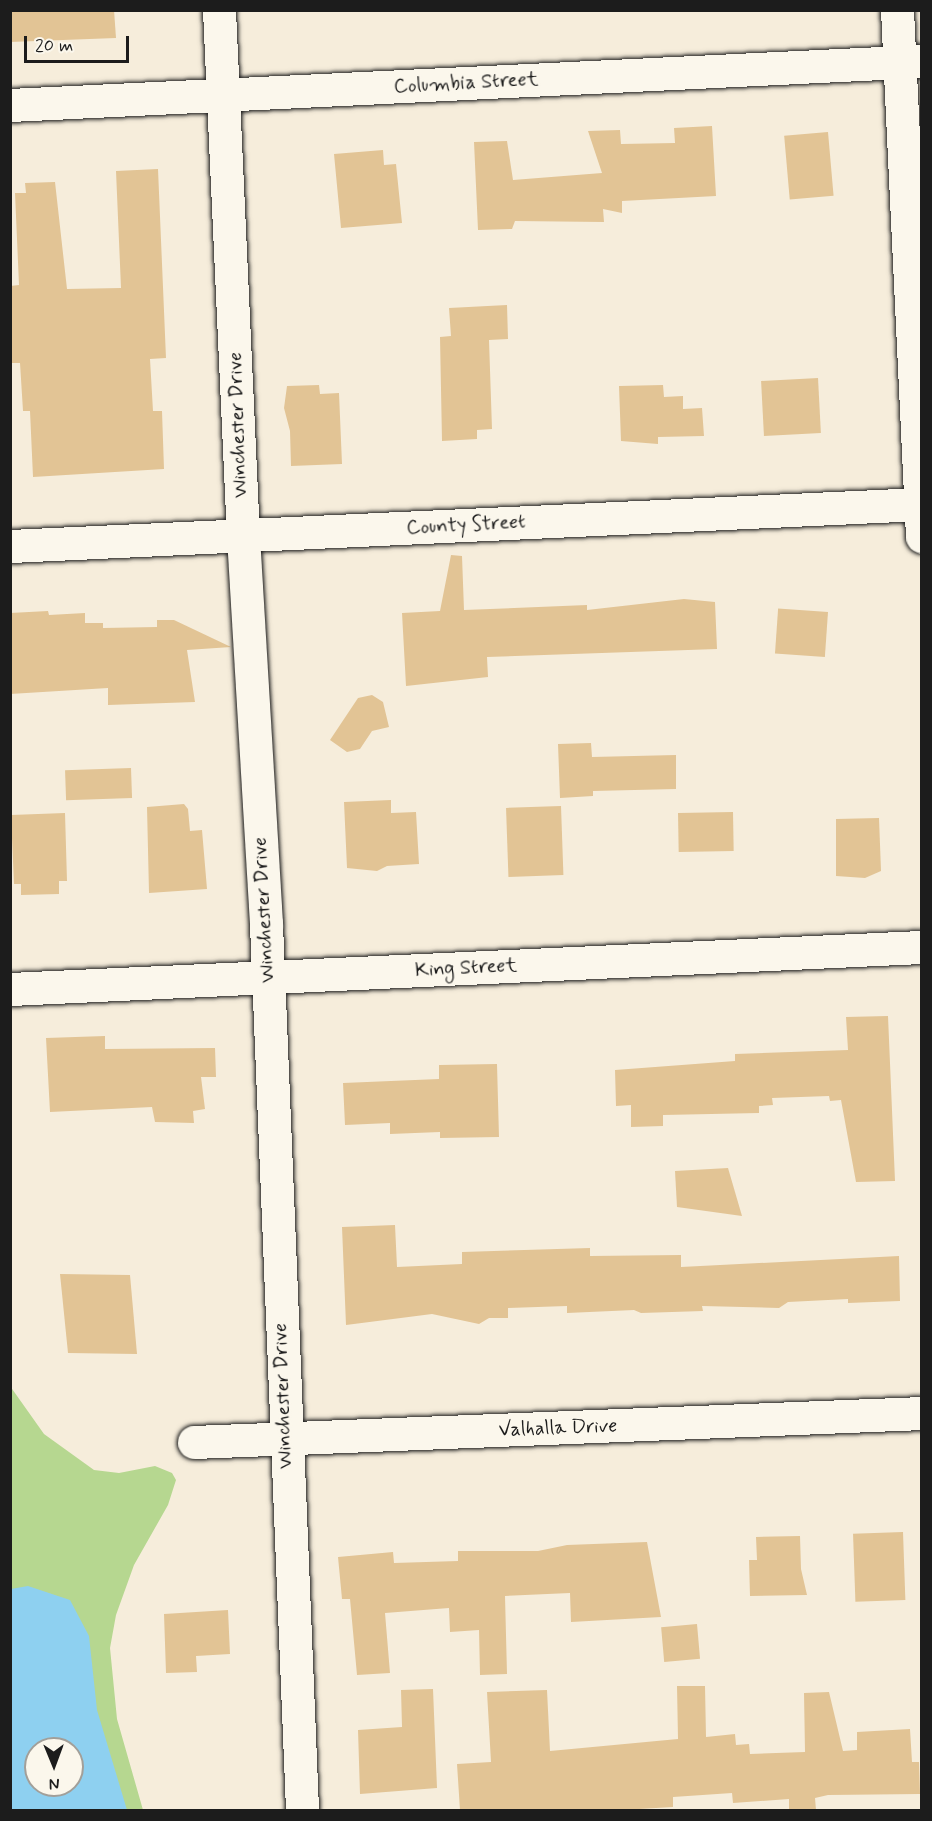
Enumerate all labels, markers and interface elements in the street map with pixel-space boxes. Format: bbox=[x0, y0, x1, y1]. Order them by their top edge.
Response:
scale bar bbox=[27, 24, 132, 62]
text: 20 m bbox=[35, 34, 73, 58]
street label: Columbia Street bbox=[393, 67, 539, 99]
street label: Winchester Drive bbox=[223, 352, 253, 498]
street label: County Street bbox=[404, 510, 528, 540]
street label: Winchester Drive bbox=[248, 837, 280, 983]
street label: King Street bbox=[414, 953, 518, 983]
street label: Winchester Drive bbox=[268, 1323, 298, 1469]
street label: Valhalla Drive bbox=[499, 1414, 617, 1442]
north arrow bbox=[24, 1737, 84, 1797]
text: N bbox=[49, 1773, 60, 1794]

